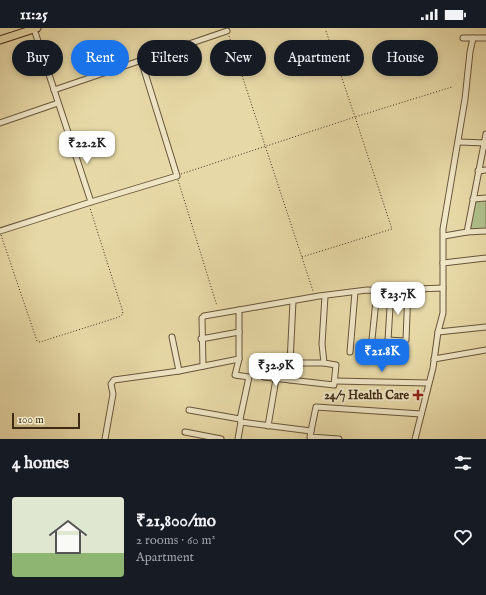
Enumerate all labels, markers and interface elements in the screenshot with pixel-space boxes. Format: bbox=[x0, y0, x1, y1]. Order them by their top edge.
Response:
text: 11:25 bbox=[20, 5, 48, 24]
chip: Buy bbox=[12, 40, 63, 76]
chip: Rent bbox=[71, 40, 129, 76]
chip: Filters bbox=[137, 40, 202, 76]
chip: New bbox=[210, 40, 266, 76]
chip: Apartment bbox=[274, 40, 364, 76]
chip: House bbox=[372, 40, 438, 76]
pin: ₹22.2K bbox=[54, 131, 120, 165]
text: ₹22.2K bbox=[68, 135, 106, 152]
pin: ₹23.7K bbox=[365, 282, 431, 316]
text: ₹23.7K bbox=[380, 286, 416, 303]
pin: ₹21.8K bbox=[349, 339, 415, 373]
text: ₹21.8K bbox=[364, 343, 400, 360]
pin: ₹32.9K bbox=[243, 353, 309, 387]
text: ₹32.9K bbox=[258, 357, 294, 374]
place label: 24/7 Health Care bbox=[324, 388, 409, 403]
marker: 24/7 Health Care bbox=[412, 389, 424, 401]
scale bar bbox=[12, 411, 80, 430]
text: 100 m bbox=[18, 413, 44, 427]
icon: filters bbox=[452, 452, 474, 474]
text: 4 homes bbox=[12, 453, 69, 474]
text: ₹21,800/mo bbox=[136, 511, 216, 532]
icon: home bbox=[44, 513, 92, 561]
icon: heart bbox=[452, 526, 474, 548]
text: 2 rooms · 60 m² bbox=[136, 532, 215, 549]
text: Apartment bbox=[136, 549, 194, 566]

